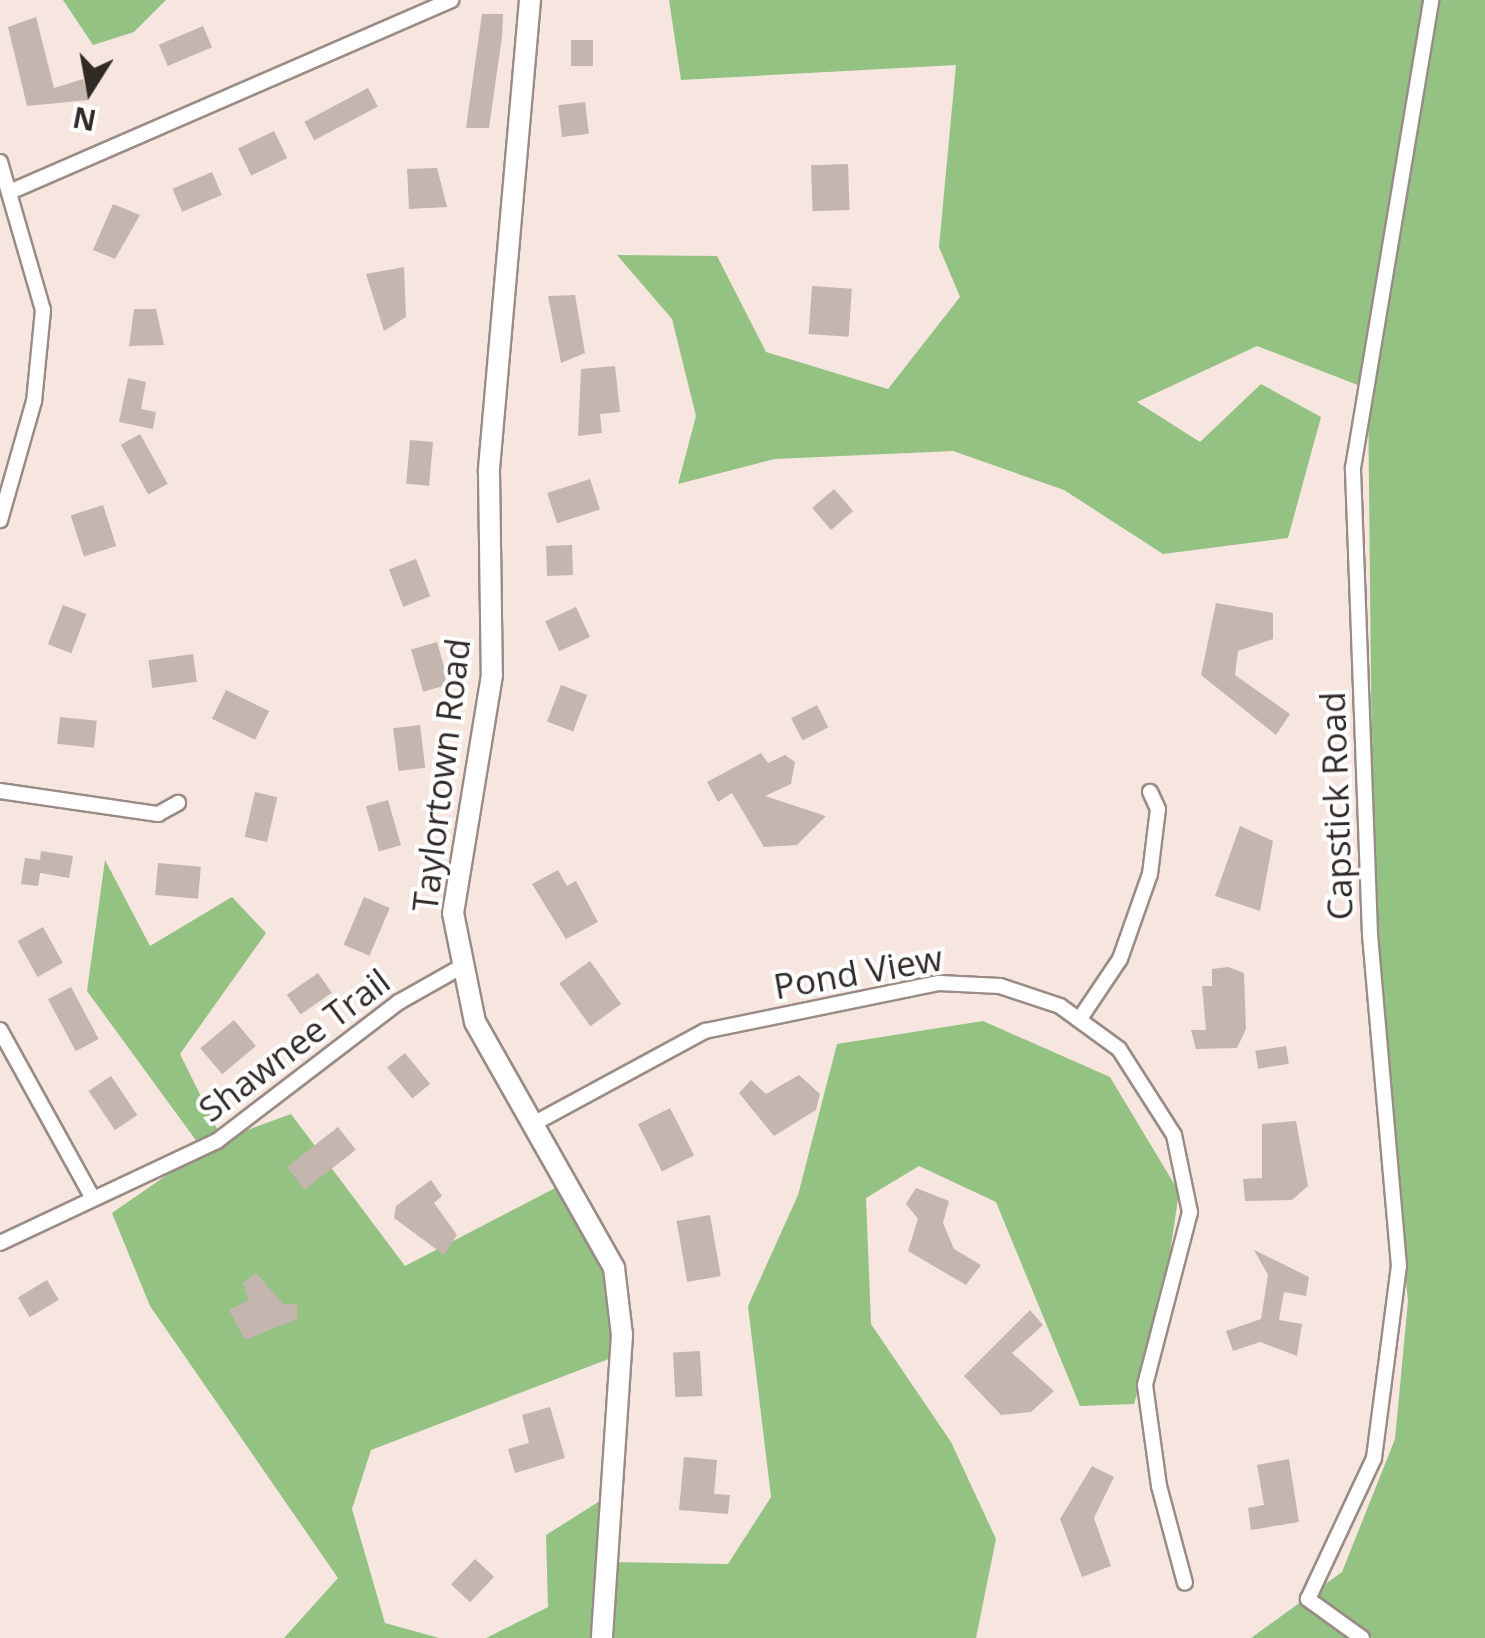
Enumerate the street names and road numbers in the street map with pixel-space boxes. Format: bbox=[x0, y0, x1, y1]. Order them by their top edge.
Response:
street label: Taylortown Road bbox=[403, 636, 479, 914]
street label: Capstick Road bbox=[1311, 691, 1361, 921]
street label: Pond View bbox=[770, 937, 946, 1007]
street label: Shawnee Trail bbox=[190, 960, 398, 1130]

